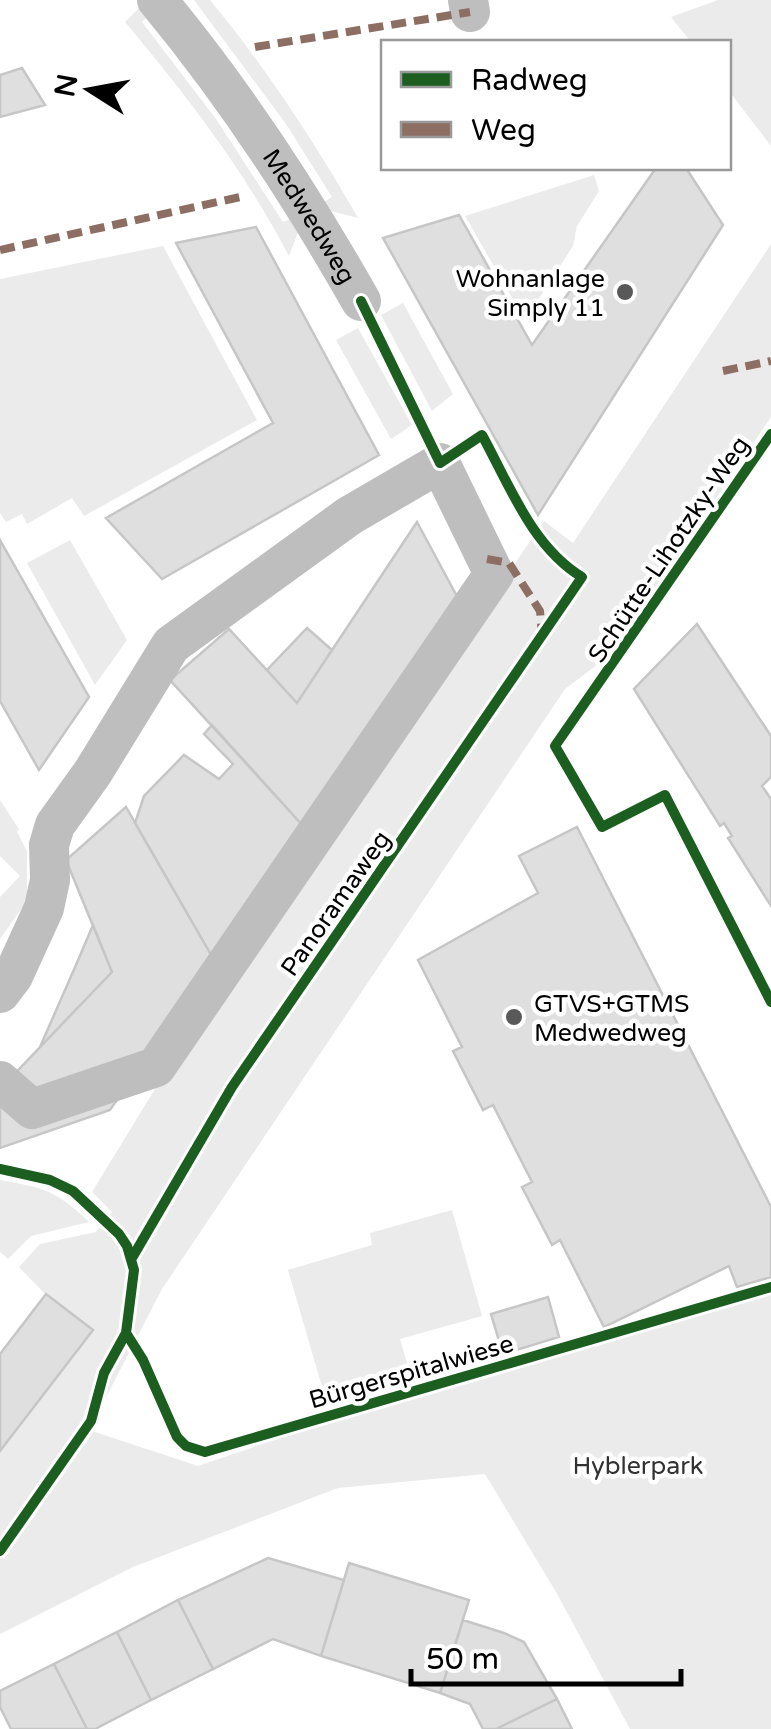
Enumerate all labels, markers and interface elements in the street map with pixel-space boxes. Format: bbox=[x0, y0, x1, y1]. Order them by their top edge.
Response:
north arrow bbox=[40, 40, 140, 140]
legend bbox=[381, 40, 731, 170]
text: Radweg bbox=[471, 62, 588, 99]
text: N bbox=[48, 71, 85, 100]
text: Weg bbox=[471, 112, 536, 149]
street label: Medwedweg bbox=[256, 144, 362, 289]
place label: Wohnanlage Simply 11 bbox=[456, 264, 605, 323]
marker: Wohnanlage Simply 11 bbox=[614, 281, 636, 303]
street label: Schütte-Lihotzky-Weg bbox=[582, 431, 756, 668]
street label: Panoramaweg bbox=[275, 825, 397, 982]
place label: GTVS+GTMS Medwedweg bbox=[534, 989, 689, 1048]
marker: GTVS+GTMS Medwedweg bbox=[503, 1006, 525, 1028]
street label: Bürgerspitalwiese bbox=[306, 1328, 517, 1415]
park label: Hyblerpark bbox=[573, 1451, 703, 1481]
scale bar bbox=[411, 1624, 681, 1686]
text: 50 m bbox=[426, 1641, 499, 1678]

